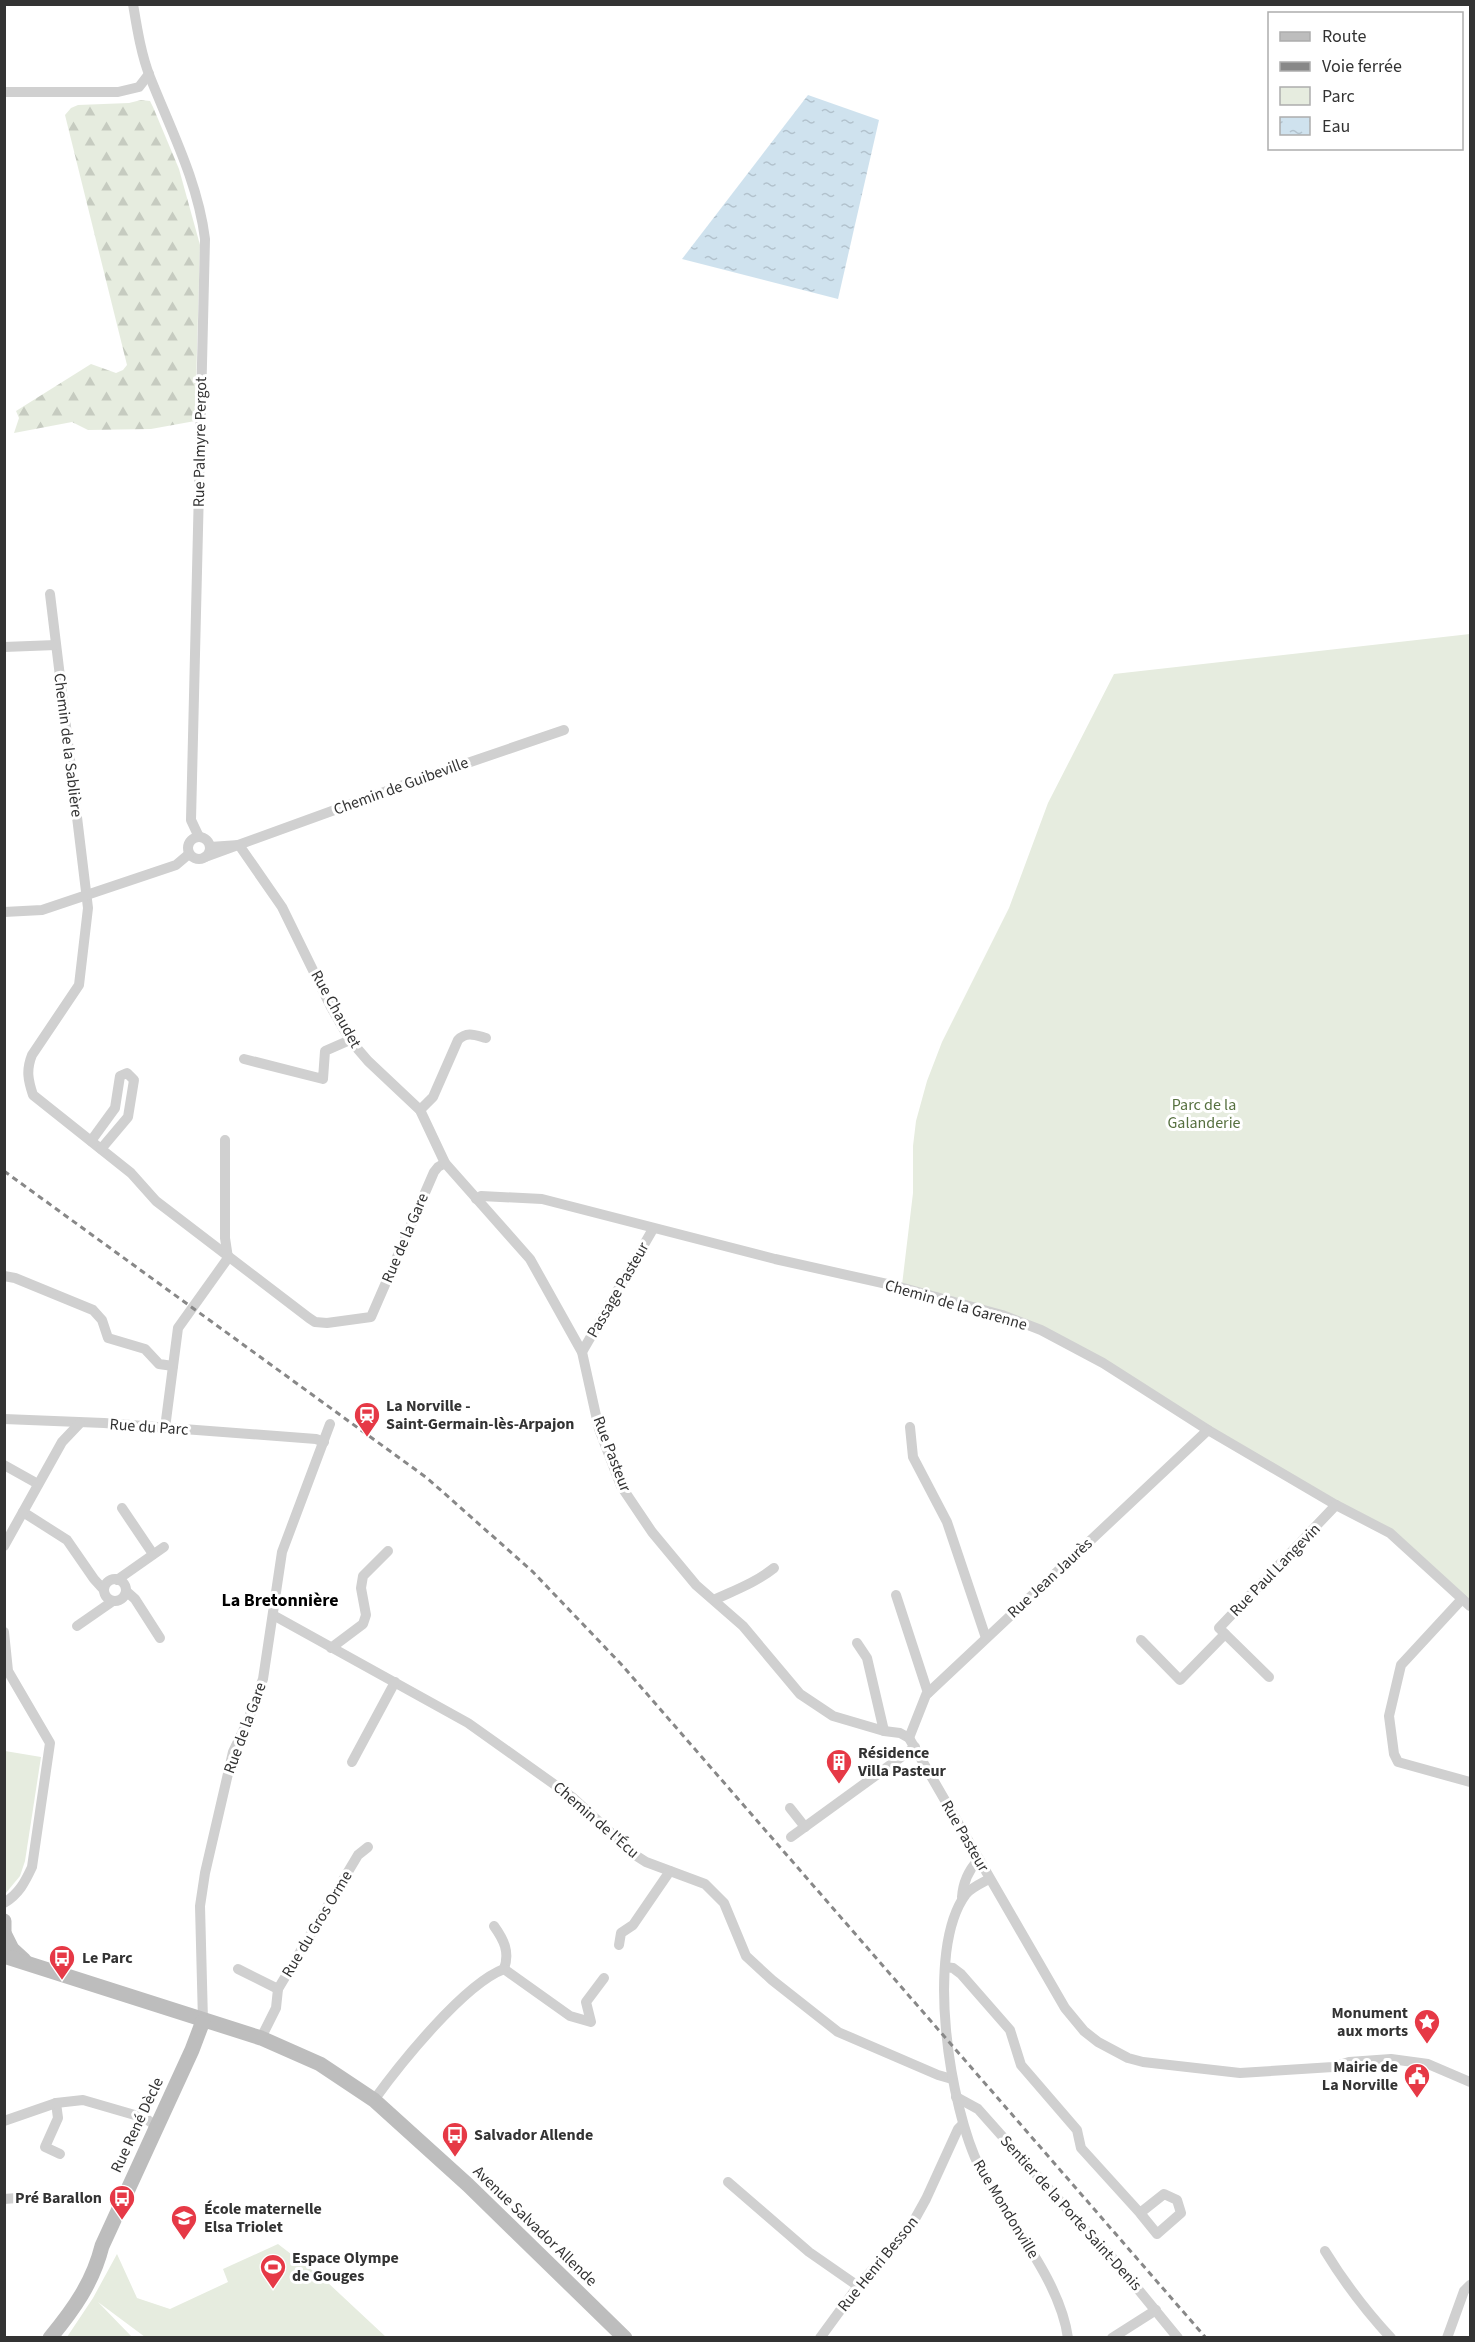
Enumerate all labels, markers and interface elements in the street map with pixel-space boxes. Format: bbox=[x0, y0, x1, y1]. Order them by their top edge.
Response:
legend bbox=[1268, 12, 1463, 150]
text: Route bbox=[1322, 24, 1366, 49]
text: Voie ferrée bbox=[1322, 54, 1402, 79]
text: Parc bbox=[1322, 84, 1355, 109]
text: Eau bbox=[1322, 114, 1350, 139]
street label: Rue Palmyre Pergot bbox=[188, 376, 212, 507]
street label: Chemin de la Sablière bbox=[48, 672, 88, 818]
street label: Chemin de Guibeville bbox=[331, 751, 471, 821]
street label: Rue Chaudet bbox=[306, 966, 367, 1052]
park label: Parc de la Galanderie bbox=[1167, 1094, 1241, 1134]
street label: Rue de la Gare bbox=[376, 1190, 434, 1286]
street label: Passage Pasteur bbox=[582, 1238, 655, 1342]
street label: Chemin de la Garenne bbox=[882, 1274, 1030, 1336]
place label: La Norville - Saint-Germain-lès-Arpajon bbox=[386, 1395, 575, 1435]
station icon: La Norville - Saint-Germain-lès-Arpajon bbox=[352, 1400, 382, 1438]
street label: Rue du Parc bbox=[109, 1413, 189, 1441]
street label: Rue Pasteur bbox=[588, 1413, 637, 1495]
street label: Rue Paul Langevin bbox=[1225, 1518, 1325, 1622]
street label: Rue Jean Jaurès bbox=[1003, 1533, 1098, 1623]
district label: La Bretonnière bbox=[221, 1588, 339, 1613]
street label: Rue de la Gare bbox=[218, 1679, 272, 1777]
place label: Résidence Villa Pasteur bbox=[857, 1742, 947, 1782]
building icon: Résidence Villa Pasteur bbox=[824, 1747, 854, 1785]
street label: Chemin de l'Écu bbox=[548, 1777, 644, 1863]
street label: Rue Pasteur bbox=[936, 1796, 995, 1876]
street label: Rue du Gros Orme bbox=[276, 1866, 358, 1981]
bus stop icon: Le Parc bbox=[47, 1943, 77, 1981]
place label: Le Parc bbox=[82, 1947, 133, 1969]
place label: Monument aux morts bbox=[1331, 2002, 1408, 2042]
place icon: Monument aux morts bbox=[1412, 2007, 1442, 2045]
place label: Mairie de La Norville bbox=[1322, 2056, 1398, 2096]
public building icon: Mairie de La Norville bbox=[1402, 2061, 1432, 2099]
street label: Rue René Dècle bbox=[105, 2074, 169, 2176]
bus stop icon: Salvador Allende bbox=[440, 2120, 470, 2158]
place label: Salvador Allende bbox=[474, 2124, 593, 2146]
street label: Sentier de la Porte Saint-Denis bbox=[995, 2130, 1147, 2296]
street label: Rue Mondonville bbox=[968, 2155, 1044, 2263]
street label: Avenue Salvador Allende bbox=[468, 2161, 602, 2291]
bus stop icon: Pré Barallon bbox=[107, 2183, 137, 2221]
place label: Pré Barallon bbox=[15, 2187, 102, 2209]
place label: École maternelle Elsa Triolet bbox=[204, 2198, 322, 2238]
school or university icon: École maternelle Elsa Triolet bbox=[169, 2203, 199, 2241]
street label: Rue Henri Besson bbox=[833, 2212, 923, 2316]
place label: Espace Olympe de Gouges bbox=[292, 2247, 399, 2287]
sports icon: Espace Olympe de Gouges bbox=[258, 2252, 288, 2290]

